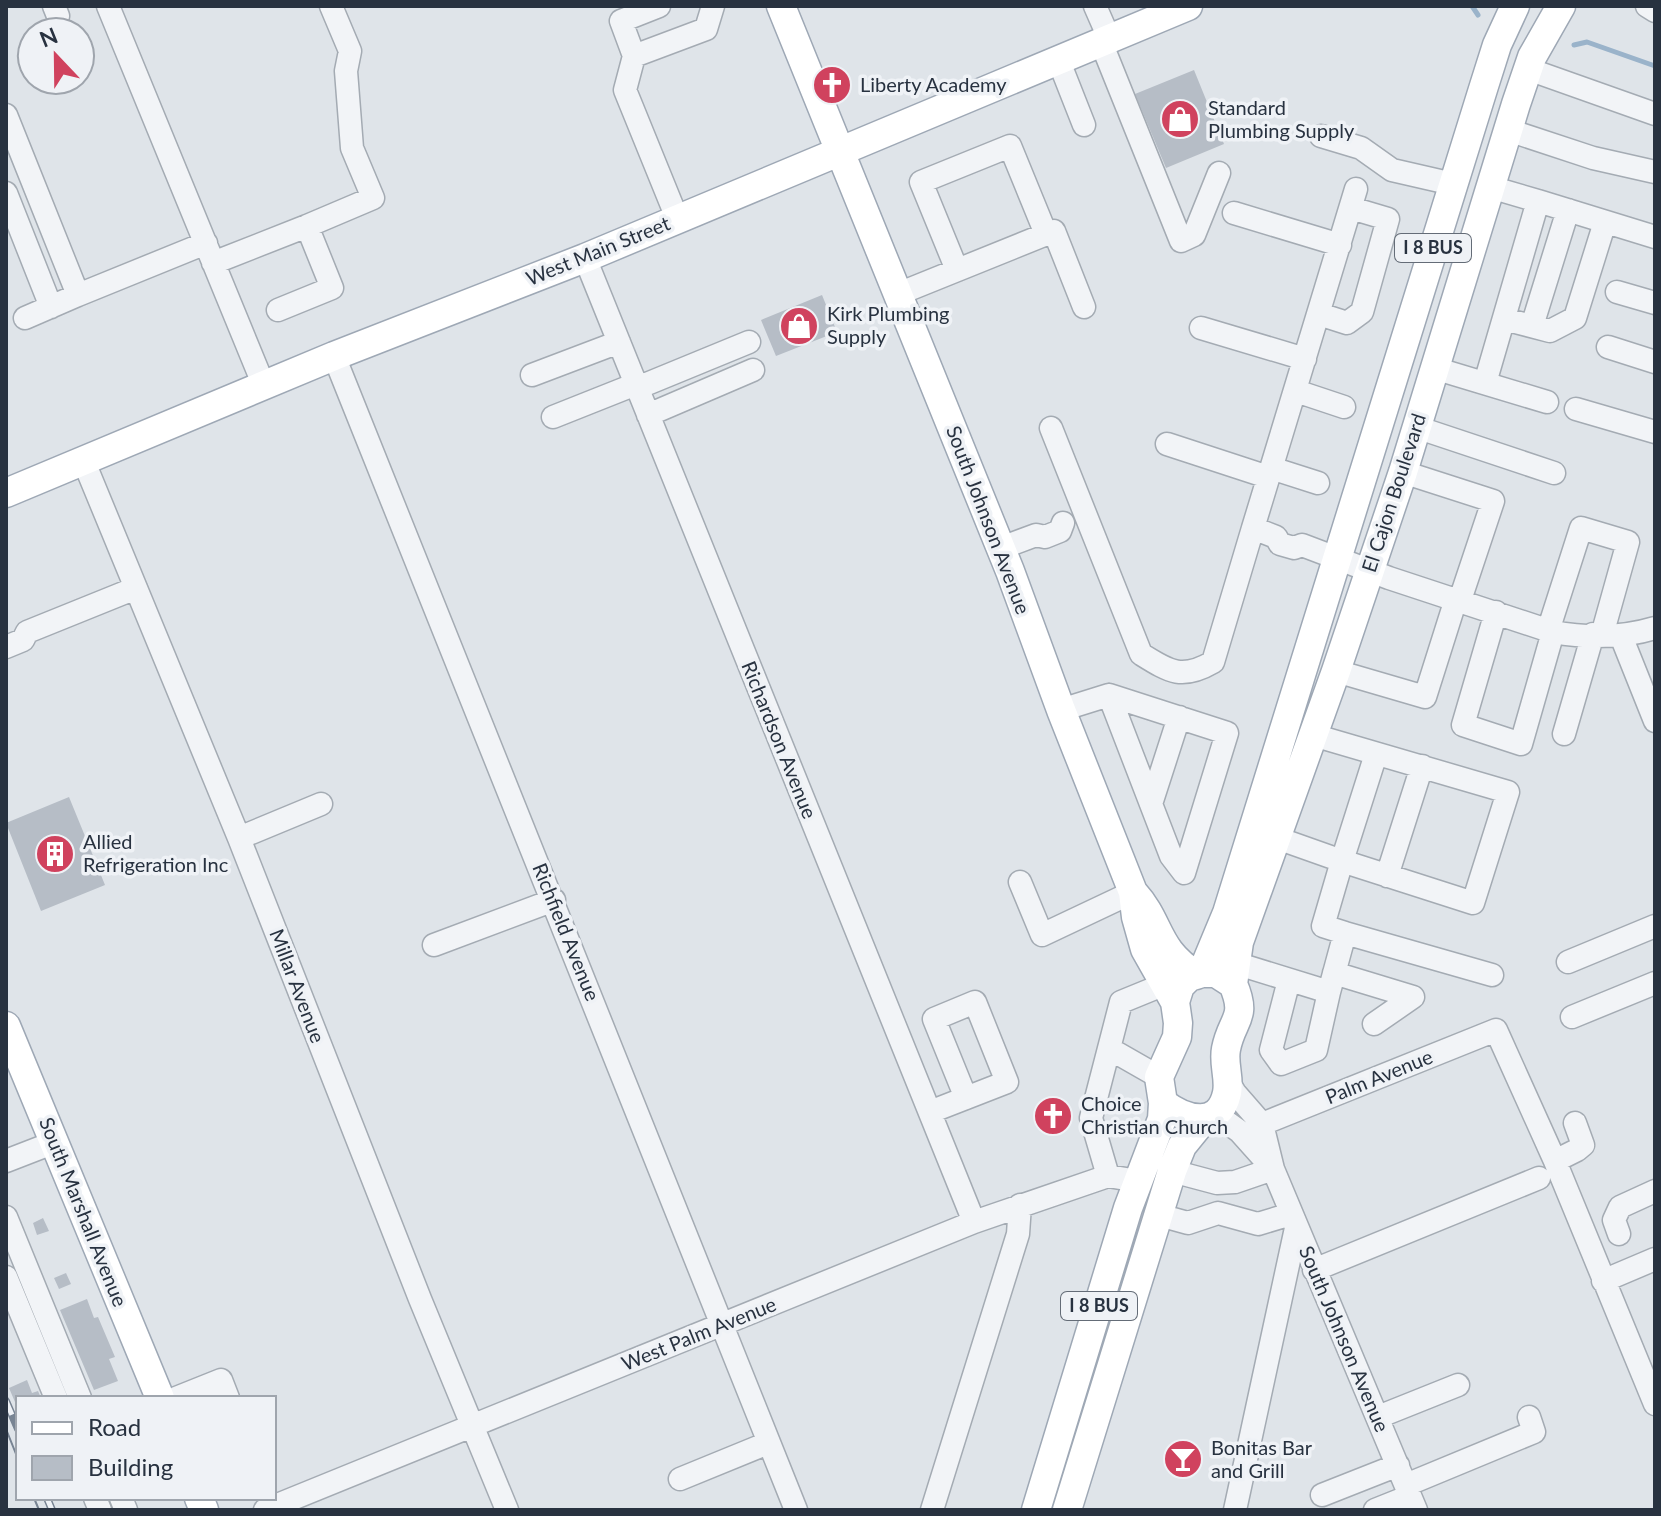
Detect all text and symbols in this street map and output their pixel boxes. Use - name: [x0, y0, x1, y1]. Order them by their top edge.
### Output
- north arrow: [16, 16, 96, 96]
- text: N: [35, 21, 61, 53]
- church icon: Liberty Academy: [811, 64, 853, 106]
- place label: Liberty Academy: [860, 72, 1007, 96]
- place label: Standard Plumbing Supply: [1208, 95, 1355, 142]
- shop icon: Standard Plumbing Supply: [1159, 98, 1201, 140]
- street label: West Main Street: [522, 210, 673, 290]
- road number: I 8 BUS: [1395, 234, 1471, 262]
- place label: Kirk Plumbing Supply: [827, 301, 949, 348]
- shop icon: Kirk Plumbing Supply: [778, 305, 820, 347]
- street label: El Cajon Boulevard: [1356, 410, 1430, 575]
- street label: South Johnson Avenue: [942, 422, 1036, 617]
- street label: Richardson Avenue: [737, 657, 822, 822]
- place label: Allied Refrigeration Inc: [83, 829, 229, 876]
- building icon: Allied Refrigeration Inc: [34, 833, 76, 875]
- street label: Richfield Avenue: [528, 859, 605, 1004]
- street label: Millar Avenue: [265, 925, 331, 1046]
- street label: Palm Avenue: [1322, 1044, 1436, 1108]
- place label: Choice Christian Church: [1081, 1091, 1228, 1138]
- church icon: Choice Christian Church: [1032, 1095, 1074, 1137]
- street label: South Marshall Avenue: [35, 1113, 133, 1310]
- street label: South Johnson Avenue: [1295, 1242, 1395, 1435]
- street label: West Palm Avenue: [618, 1291, 779, 1375]
- road number: I 8 BUS: [1061, 1292, 1137, 1320]
- legend: [16, 1396, 276, 1500]
- text: Road: [88, 1412, 141, 1441]
- place label: Bonitas Bar and Grill: [1211, 1435, 1313, 1482]
- bar icon: Bonitas Bar and Grill: [1162, 1438, 1204, 1480]
- text: Building: [88, 1452, 173, 1481]

